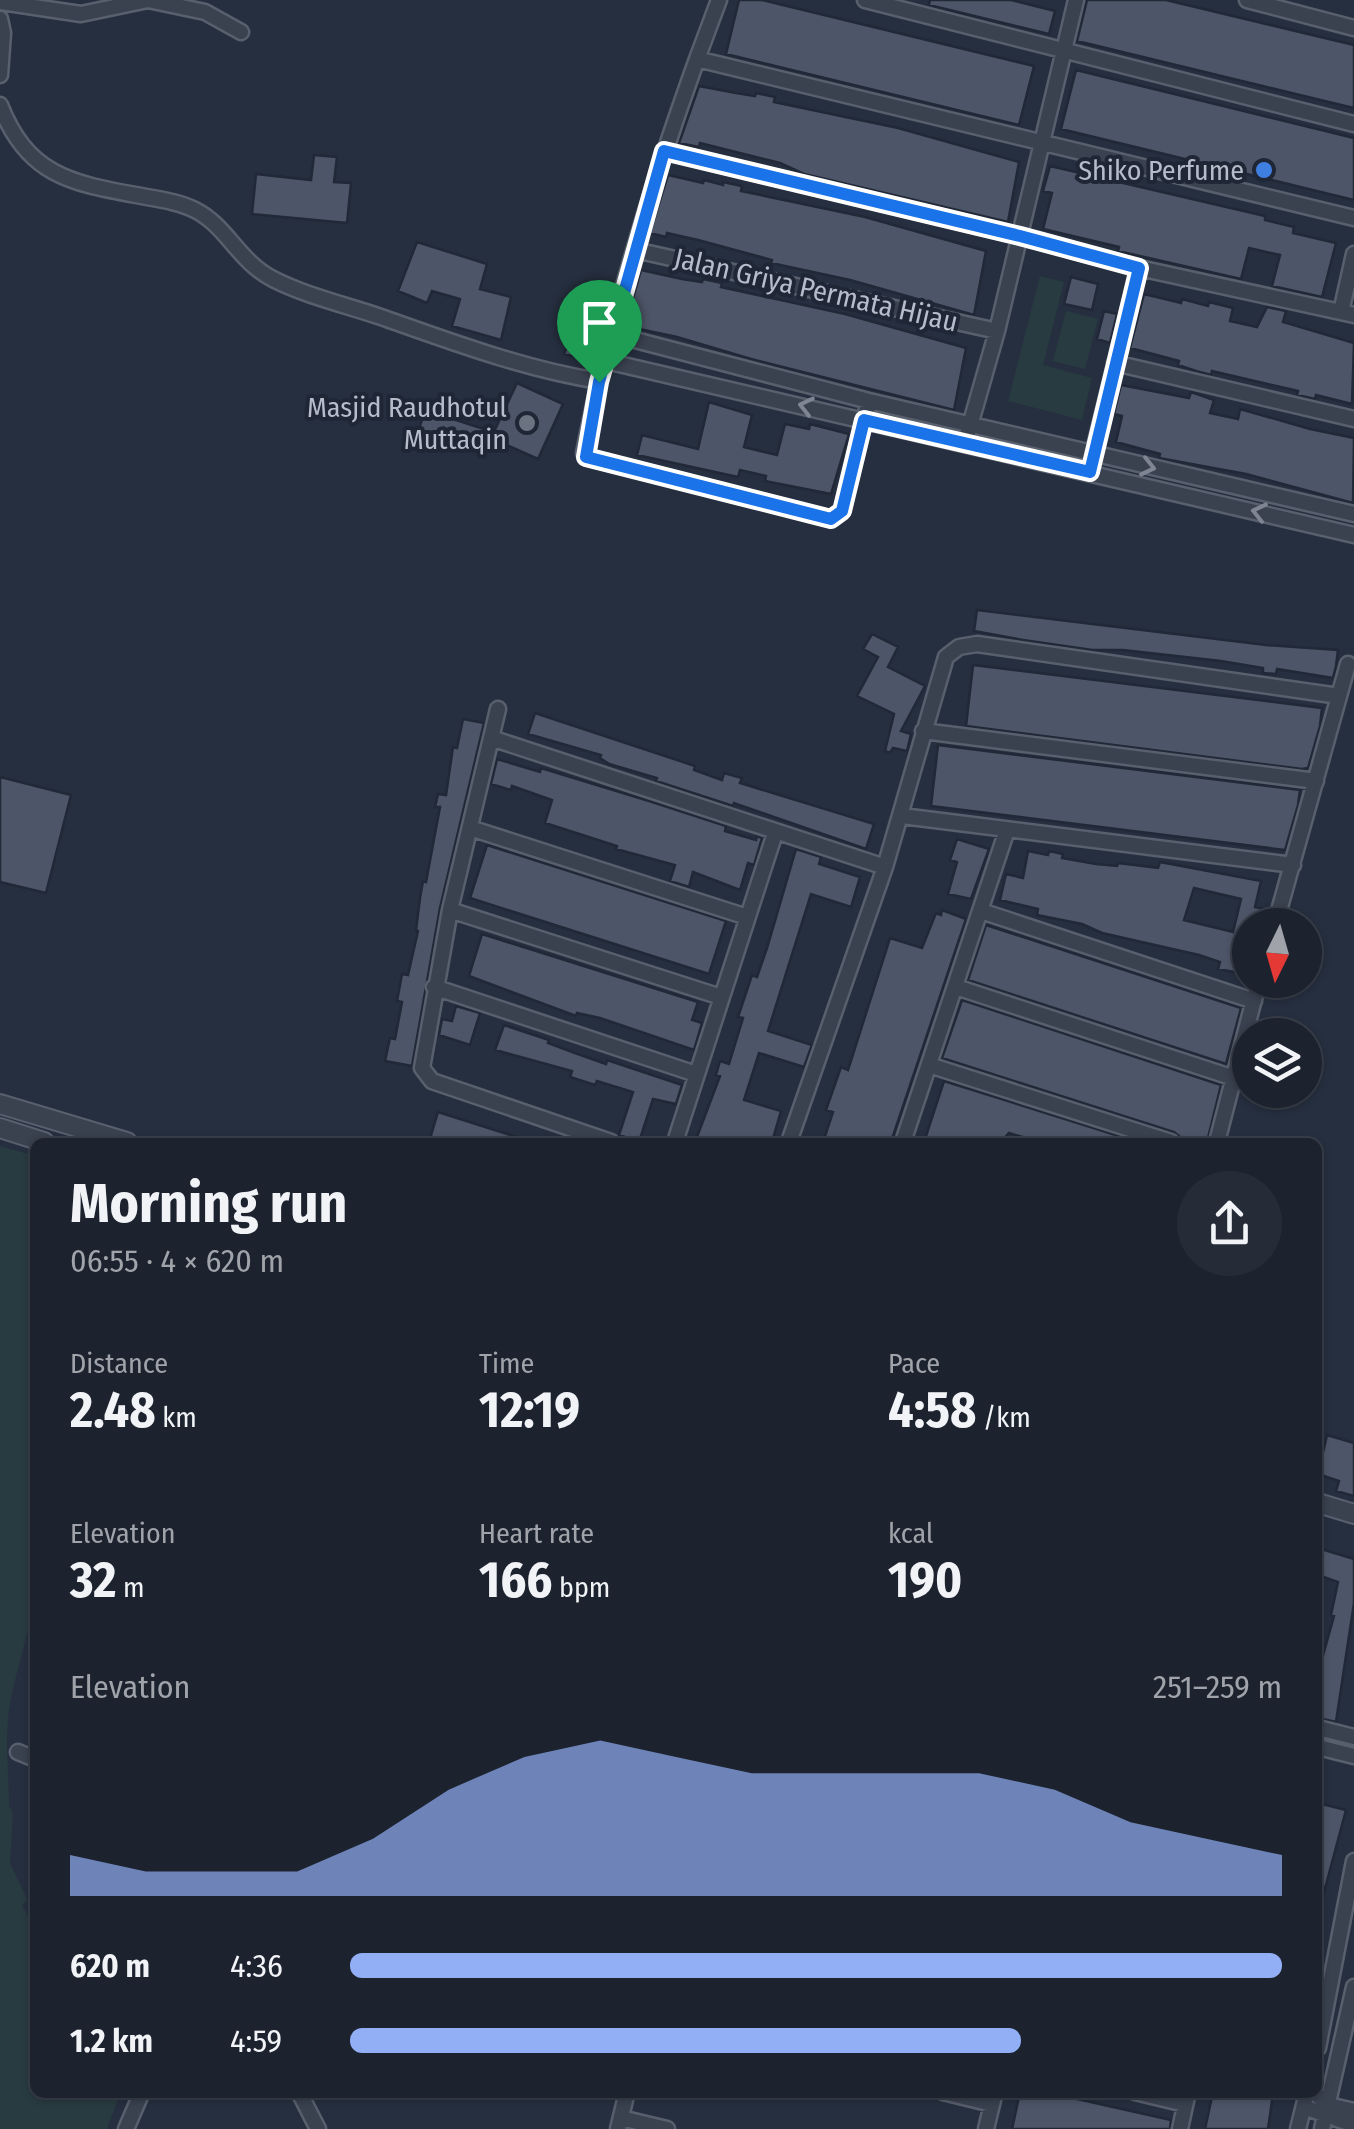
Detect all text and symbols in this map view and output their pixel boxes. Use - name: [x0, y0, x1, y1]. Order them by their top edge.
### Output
- place label: Shiko Perfume: [1078, 154, 1244, 187]
- marker: Shiko Perfume: [1253, 159, 1275, 181]
- street label: Jalan Griya Permata Hijau: [671, 241, 961, 339]
- pin: [557, 280, 642, 383]
- icon: arrive: [572, 295, 627, 350]
- place label: Masjid Raudhotul Muttaqin: [307, 391, 507, 456]
- one-way arrow: [798, 397, 815, 418]
- marker: Masjid Raudhotul Muttaqin: [516, 412, 538, 434]
- one-way arrow: [1139, 456, 1156, 477]
- one-way arrow: [1251, 503, 1268, 524]
- north arrow: [1232, 908, 1322, 998]
- map controls: [1232, 908, 1322, 1108]
- button: layers: [1232, 1018, 1322, 1108]
- text: Morning run: [70, 1171, 347, 1237]
- button: share: [1177, 1171, 1282, 1276]
- text: 06:55 · 4 × 620 m: [70, 1242, 284, 1280]
- text: Distance: [70, 1347, 168, 1380]
- text: Time: [479, 1347, 534, 1380]
- text: Pace: [888, 1347, 940, 1380]
- text: 2.48: [70, 1380, 156, 1440]
- text: 12:19: [479, 1380, 580, 1440]
- text: 4:58: [888, 1380, 977, 1440]
- text: km: [156, 1401, 197, 1434]
- text: /km: [977, 1401, 1031, 1434]
- text: Elevation: [70, 1517, 175, 1550]
- text: Heart rate: [479, 1517, 594, 1550]
- text: kcal: [888, 1517, 933, 1550]
- text: 32: [70, 1550, 116, 1610]
- text: 166: [479, 1550, 552, 1610]
- text: 190: [888, 1550, 962, 1610]
- text: m: [116, 1571, 145, 1604]
- text: bpm: [552, 1571, 610, 1604]
- text: Elevation: [70, 1668, 190, 1706]
- text: 251–259 m: [1153, 1668, 1282, 1706]
- text: 620 m: [70, 1947, 150, 1985]
- text: 4:36: [230, 1947, 283, 1985]
- text: 1.2 km: [70, 2022, 153, 2060]
- text: 4:59: [230, 2022, 282, 2060]

